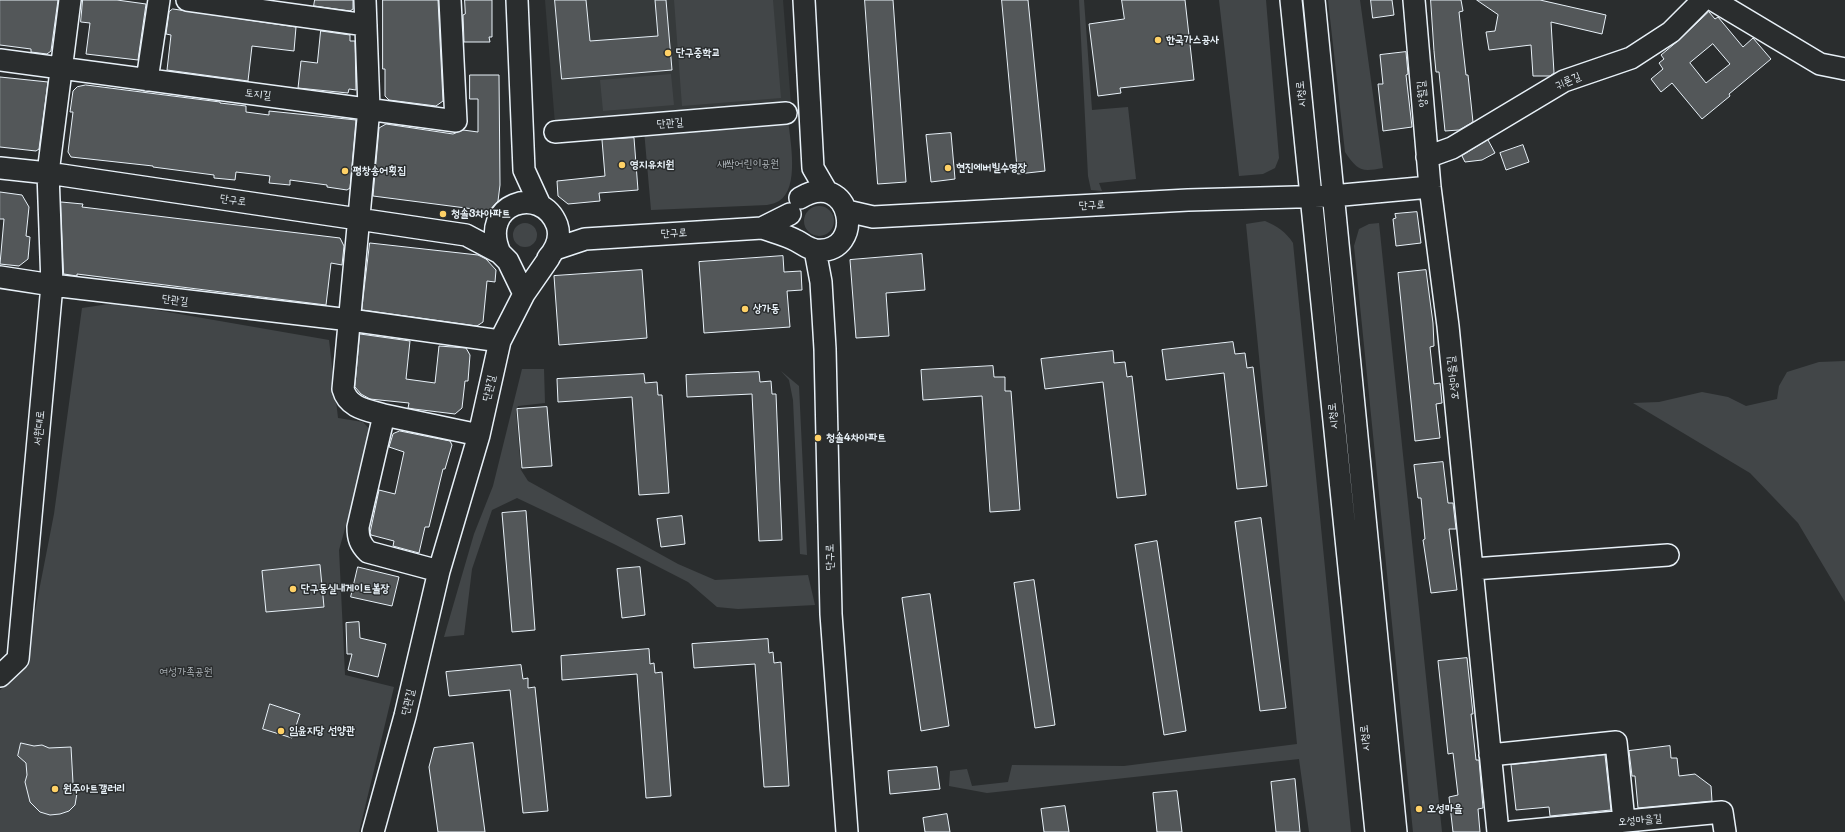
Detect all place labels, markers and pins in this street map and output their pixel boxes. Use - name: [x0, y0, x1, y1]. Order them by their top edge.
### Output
- place label: 한국가스공사: [1166, 33, 1219, 47]
- marker: 한국가스공사: [1153, 35, 1163, 45]
- place label: 단구중학교: [676, 46, 720, 60]
- marker: 단구중학교: [663, 48, 673, 58]
- place label: 영지유치원: [630, 158, 674, 172]
- marker: 영지유치원: [617, 160, 627, 170]
- place label: 현진에버빌수영장: [956, 161, 1027, 175]
- marker: 현진에버빌수영장: [943, 163, 953, 173]
- place label: 평창송어횟집: [353, 164, 406, 178]
- marker: 평창송어횟집: [340, 166, 350, 176]
- place label: 청솔3차아파트: [451, 207, 511, 221]
- marker: 청솔3차아파트: [438, 209, 448, 219]
- place label: 상가동: [753, 302, 780, 316]
- marker: 상가동: [740, 304, 750, 314]
- place label: 청솔4차아파트: [826, 431, 886, 445]
- marker: 청솔4차아파트: [813, 433, 823, 443]
- place label: 단구동실내게이트볼장: [301, 582, 390, 596]
- marker: 단구동실내게이트볼장: [288, 584, 298, 594]
- place label: 임윤지당 선양관: [289, 724, 355, 738]
- marker: 임윤지당 선양관: [276, 726, 286, 736]
- place label: 원주아트갤러리: [63, 782, 125, 796]
- marker: 원주아트갤러리: [50, 784, 60, 794]
- place label: 오성마을: [1427, 802, 1462, 816]
- marker: 오성마을: [1414, 804, 1424, 814]

